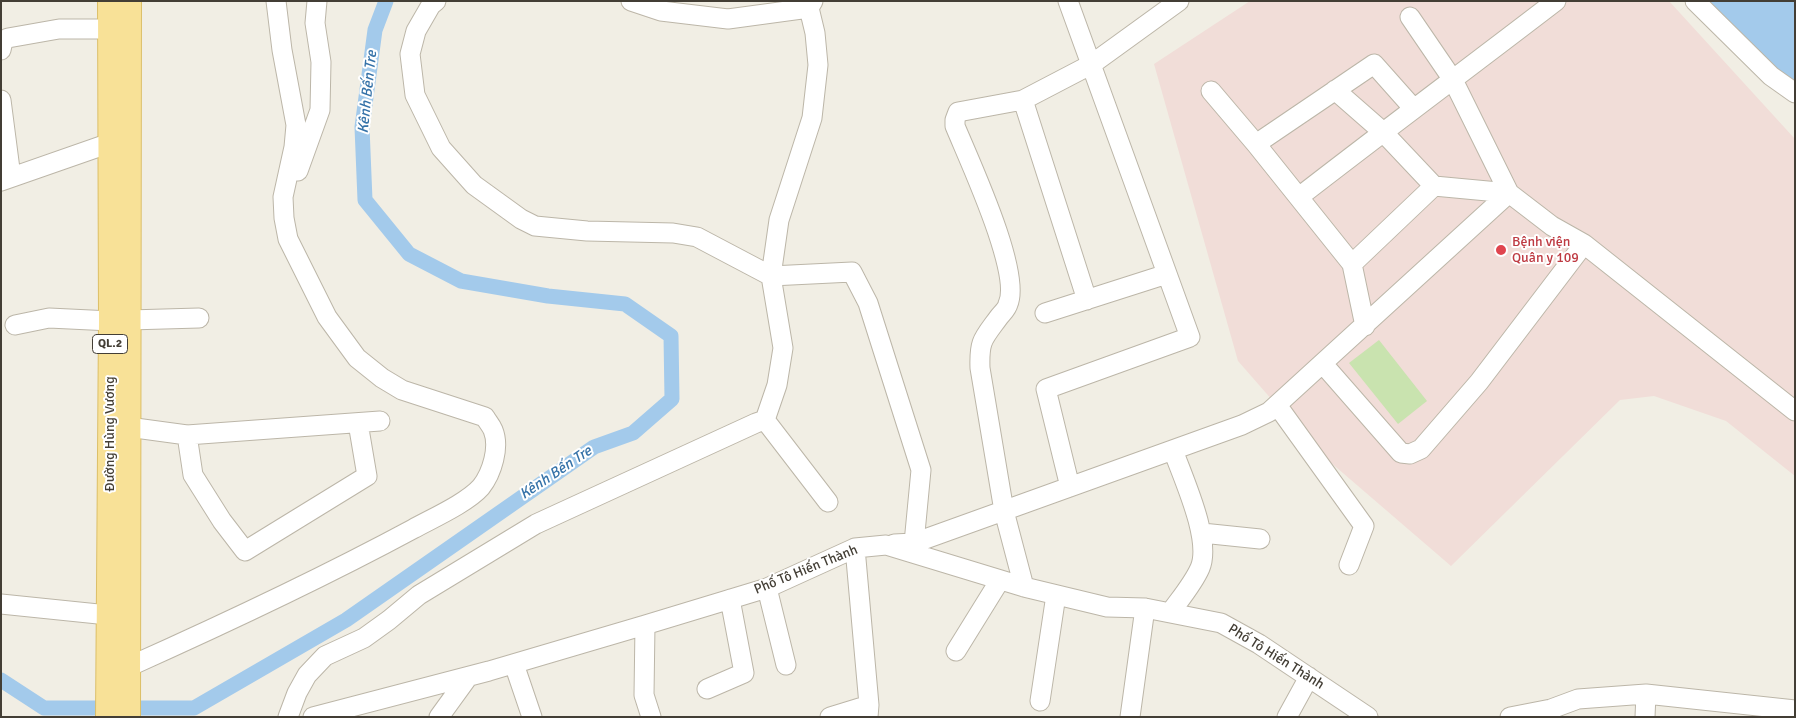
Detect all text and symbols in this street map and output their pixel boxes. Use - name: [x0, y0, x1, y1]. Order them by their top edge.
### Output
- water label: Kênh Bến Tre: [355, 50, 381, 134]
- place label: Bệnh viện Quân y 109: [1512, 234, 1579, 266]
- marker: Bệnh viện Quân y 109: [1494, 243, 1508, 257]
- road number: QL.2: [92, 334, 128, 354]
- street label: Đường Hùng Vương: [102, 376, 118, 492]
- water label: Kênh Bến Tre: [516, 442, 596, 504]
- street label: Phố Tô Hiến Thành: [752, 542, 860, 598]
- street label: Phố Tô Hiến Thành: [1225, 621, 1327, 693]

